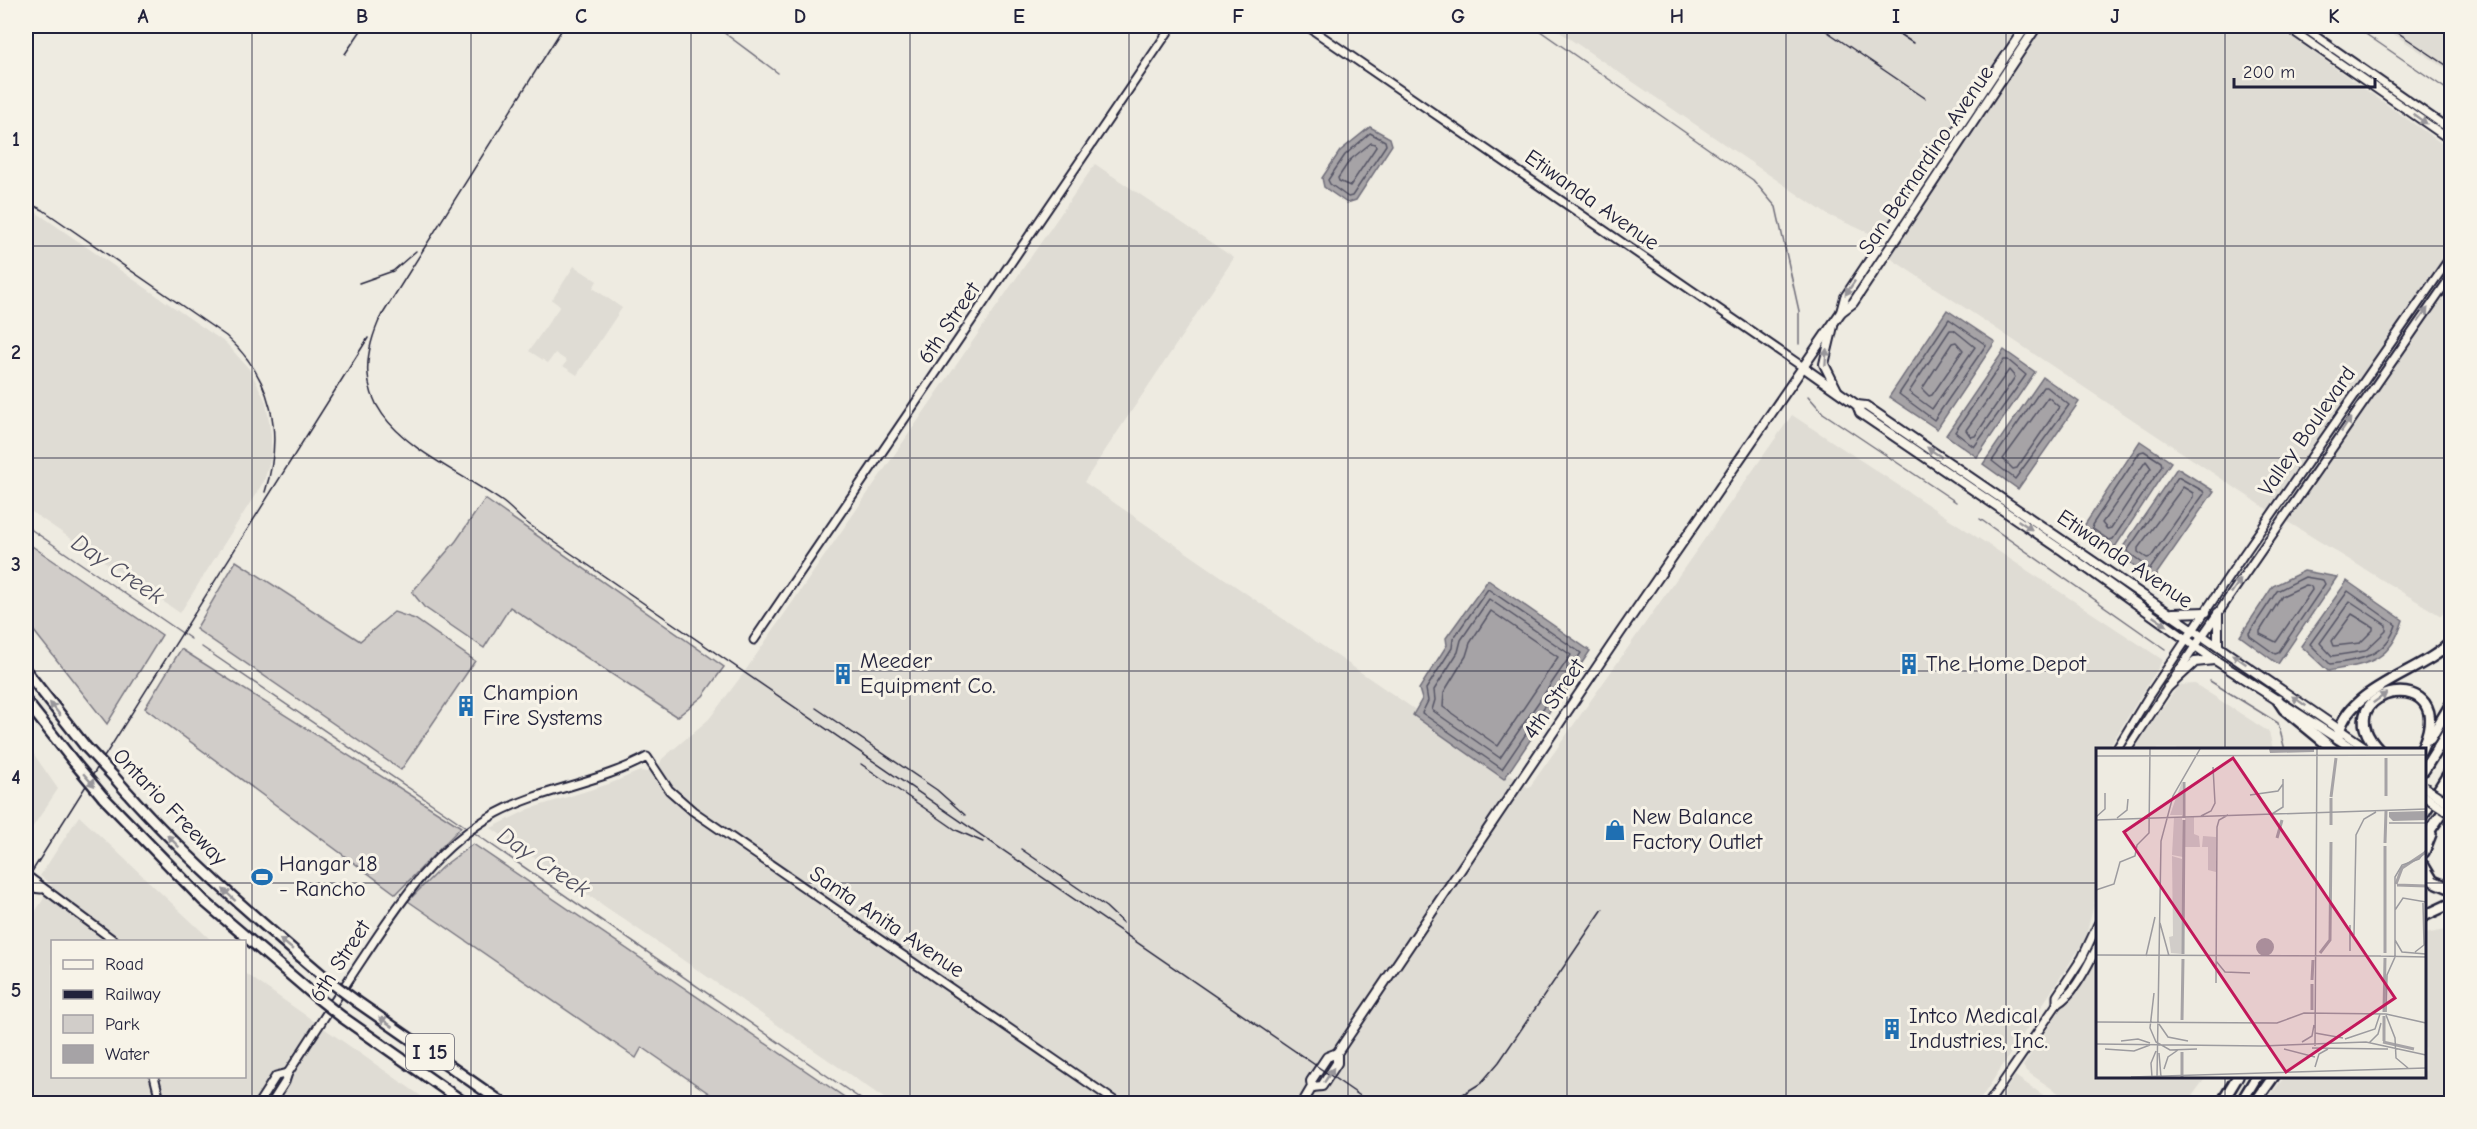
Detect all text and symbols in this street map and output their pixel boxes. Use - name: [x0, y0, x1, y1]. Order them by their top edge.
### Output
- text: A: [137, 5, 149, 28]
- text: B: [356, 5, 368, 28]
- text: C: [575, 5, 587, 28]
- text: D: [794, 5, 806, 28]
- text: E: [1013, 5, 1025, 28]
- text: F: [1232, 5, 1244, 28]
- text: G: [1451, 5, 1465, 28]
- text: H: [1670, 5, 1684, 28]
- text: I: [1892, 5, 1900, 28]
- text: J: [2110, 5, 2120, 28]
- text: K: [2328, 5, 2340, 28]
- scale bar: [2234, 51, 2375, 89]
- street label: San Bernardino Avenue: [1853, 60, 1999, 260]
- text: 200 m: [2243, 62, 2295, 83]
- one-way arrow: [2412, 113, 2428, 125]
- text: 1: [12, 128, 20, 151]
- street label: Etiwanda Avenue: [1520, 144, 1664, 256]
- street label: 6th Street: [912, 277, 986, 369]
- one-way arrow: [1845, 280, 1856, 296]
- one-way arrow: [2417, 308, 2429, 324]
- text: 2: [11, 341, 21, 364]
- one-way arrow: [1822, 348, 1831, 367]
- street label: Valley Boulevard: [2253, 361, 2361, 501]
- one-way arrow: [2340, 417, 2351, 433]
- one-way arrow: [1926, 447, 1942, 458]
- street label: Etiwanda Avenue: [2052, 504, 2198, 614]
- one-way arrow: [2017, 519, 2033, 530]
- water label: Day Creek: [66, 528, 170, 610]
- text: 3: [11, 553, 21, 576]
- one-way arrow: [2231, 578, 2242, 594]
- one-way arrow: [2152, 615, 2168, 627]
- place label: Meeder Equipment Co.: [860, 648, 996, 699]
- place label: The Home Depot: [1926, 651, 2087, 677]
- building icon: The Home Depot: [1897, 652, 1921, 676]
- street label: 4th Street: [1518, 653, 1591, 744]
- one-way arrow: [2231, 654, 2247, 665]
- building icon: Meeder Equipment Co.: [831, 662, 855, 686]
- place label: Champion Fire Systems: [483, 680, 603, 731]
- one-way arrow: [2372, 692, 2388, 704]
- building icon: Champion Fire Systems: [454, 694, 478, 718]
- one-way arrow: [2292, 695, 2308, 707]
- one-way arrow: [49, 701, 62, 717]
- street label: Ontario Freeway: [107, 743, 233, 871]
- inset map: [2096, 748, 2426, 1078]
- text: 4: [11, 766, 21, 789]
- one-way arrow: [82, 772, 95, 788]
- place label: New Balance Factory Outlet: [1632, 804, 1763, 855]
- shop icon: New Balance Factory Outlet: [1603, 818, 1627, 842]
- water label: Day Creek: [492, 821, 596, 903]
- one-way arrow: [167, 834, 181, 848]
- place label: Hangar 18 - Rancho: [279, 851, 378, 902]
- street label: Santa Anita Avenue: [805, 861, 969, 983]
- sports icon: Hangar 18 - Rancho: [250, 865, 274, 889]
- one-way arrow: [222, 888, 237, 902]
- street label: 6th Street: [304, 915, 376, 1007]
- one-way arrow: [279, 938, 294, 951]
- legend: [51, 940, 246, 1078]
- text: Road: [105, 954, 144, 975]
- text: 5: [11, 979, 21, 1002]
- text: Railway: [105, 984, 162, 1005]
- place label: Intco Medical Industries, Inc.: [1909, 1003, 2048, 1054]
- text: Park: [105, 1014, 140, 1035]
- one-way arrow: [379, 1016, 395, 1028]
- building icon: Intco Medical Industries, Inc.: [1880, 1017, 1904, 1041]
- road number: I 15: [406, 1034, 454, 1070]
- text: Water: [105, 1044, 150, 1065]
- one-way arrow: [1324, 1066, 1335, 1083]

